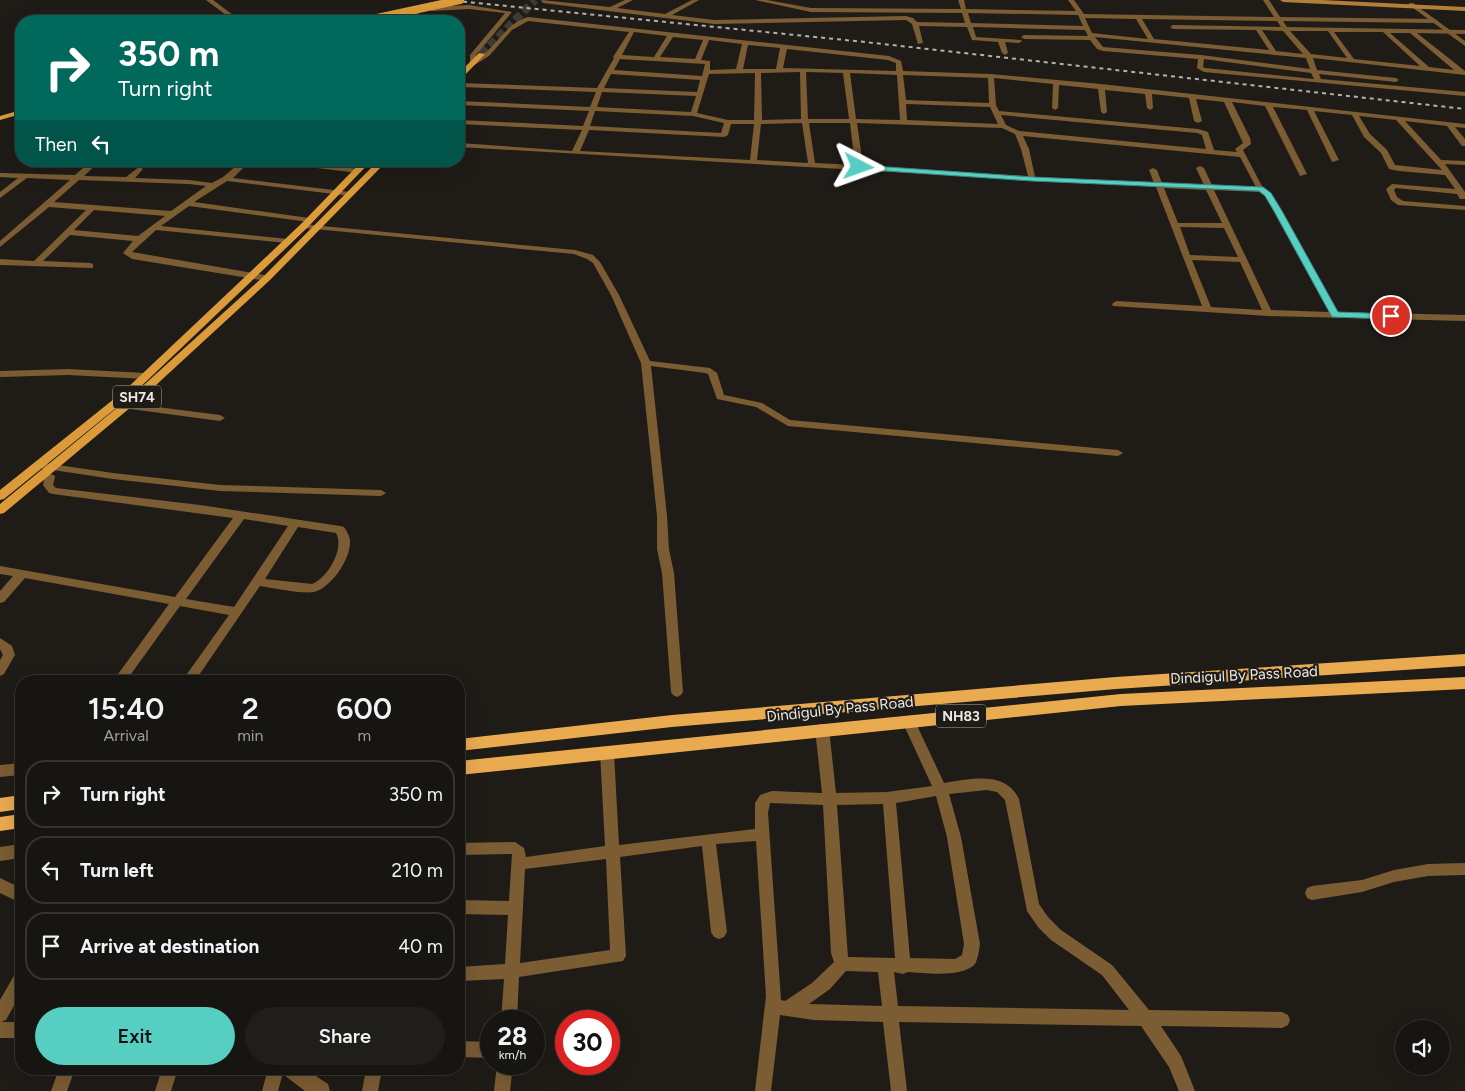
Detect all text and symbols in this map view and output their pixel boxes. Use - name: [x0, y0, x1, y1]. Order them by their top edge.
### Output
- text: 350 m: [118, 33, 219, 75]
- icon: right: [35, 35, 100, 100]
- text: Turn right: [118, 75, 213, 102]
- icon: left: [87, 130, 115, 158]
- text: Then: [35, 133, 77, 156]
- position arrow: [832, 140, 884, 192]
- pin: [1370, 295, 1412, 337]
- icon: arrive: [1377, 302, 1405, 330]
- road number: SH74: [113, 386, 161, 408]
- street label: Dindigul By Pass Road: [1170, 662, 1318, 688]
- text: 15:40: [88, 690, 164, 727]
- text: 2: [242, 690, 259, 727]
- text: 600: [336, 690, 392, 727]
- street label: Dindigul By Pass Road: [766, 692, 914, 726]
- road number: NH83: [936, 704, 986, 728]
- text: Arrival: [104, 726, 149, 745]
- text: min: [237, 726, 263, 745]
- text: m: [357, 726, 371, 745]
- icon: right: [37, 780, 65, 808]
- text: Turn right: [80, 783, 166, 806]
- text: 350 m: [389, 783, 443, 806]
- icon: left: [37, 856, 65, 884]
- text: Turn left: [80, 859, 154, 882]
- text: 210 m: [391, 859, 443, 882]
- icon: arrive: [37, 932, 65, 960]
- text: Arrive at destination: [80, 935, 259, 958]
- text: 40 m: [398, 935, 443, 958]
- button: Exit: [35, 1007, 235, 1065]
- button: Share: [245, 1007, 445, 1065]
- speed limit sign: 30: [555, 1010, 620, 1075]
- map controls: [1395, 1020, 1450, 1075]
- button: sound: [1395, 1020, 1450, 1075]
- text: 28: [498, 1021, 527, 1051]
- text: km/h: [499, 1048, 526, 1062]

